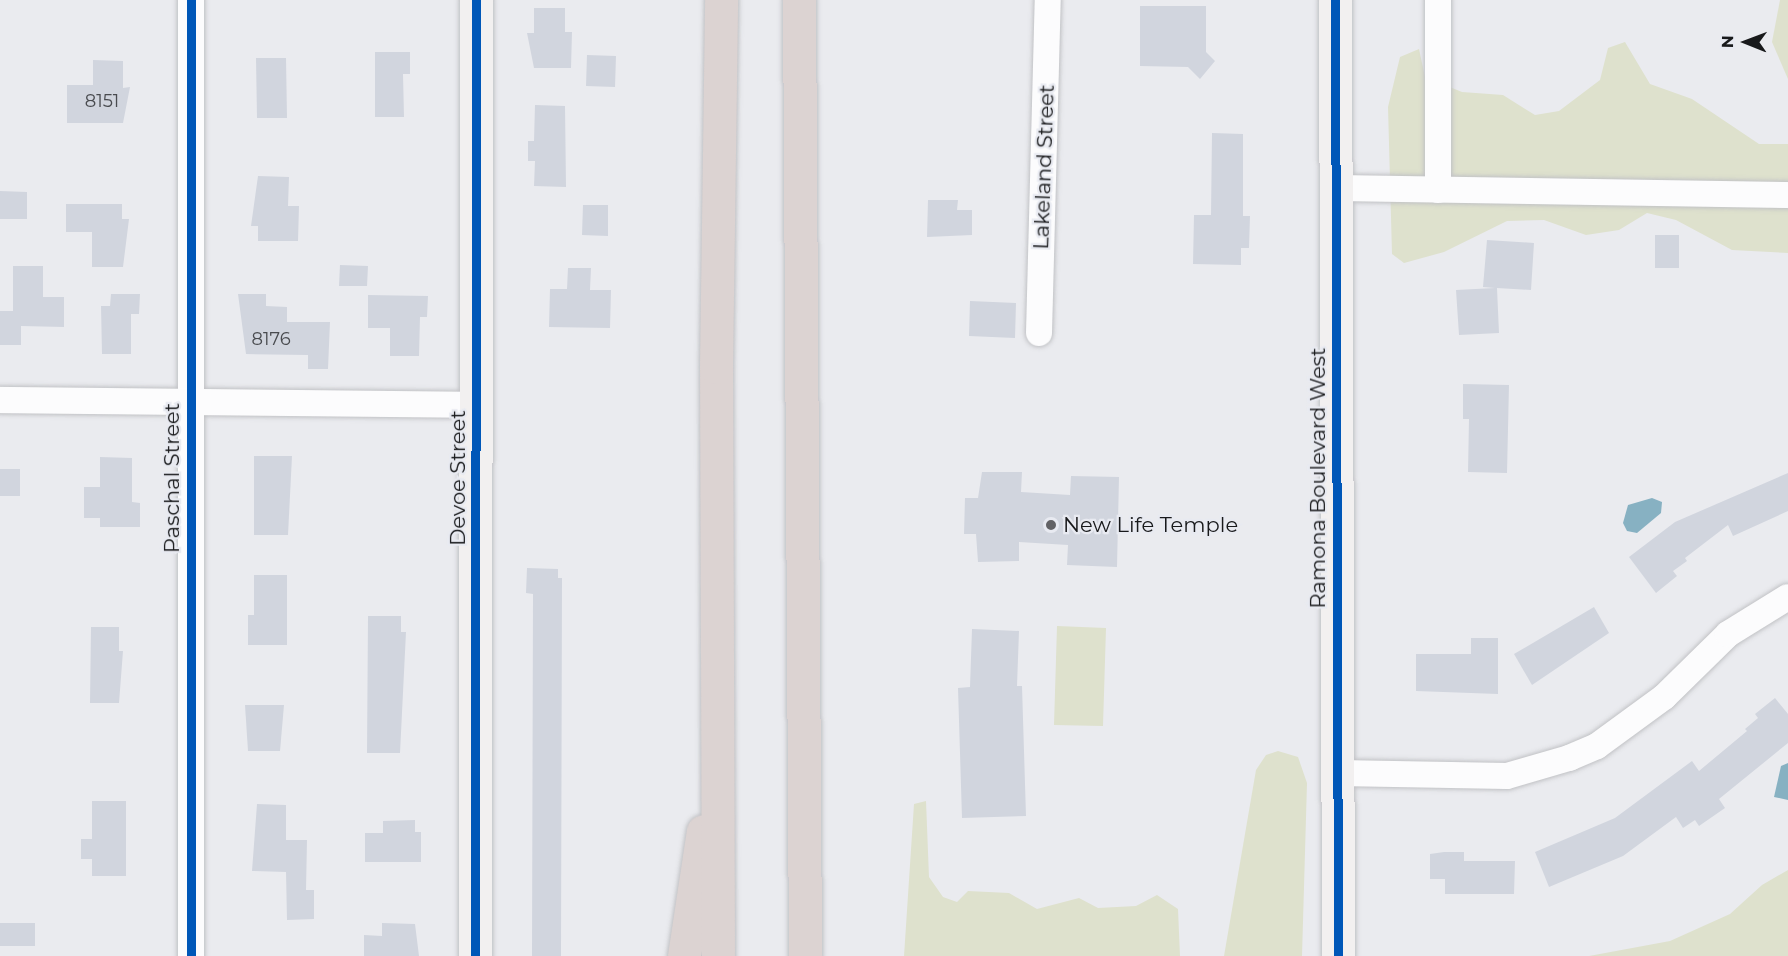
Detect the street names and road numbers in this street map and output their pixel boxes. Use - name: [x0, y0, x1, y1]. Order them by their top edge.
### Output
- street label: Lakeland Street: [1029, 84, 1059, 250]
- street label: Ramona Boulevard West: [1305, 347, 1331, 609]
- street label: Paschal Street: [159, 403, 185, 553]
- street label: Devoe Street: [445, 410, 471, 546]

